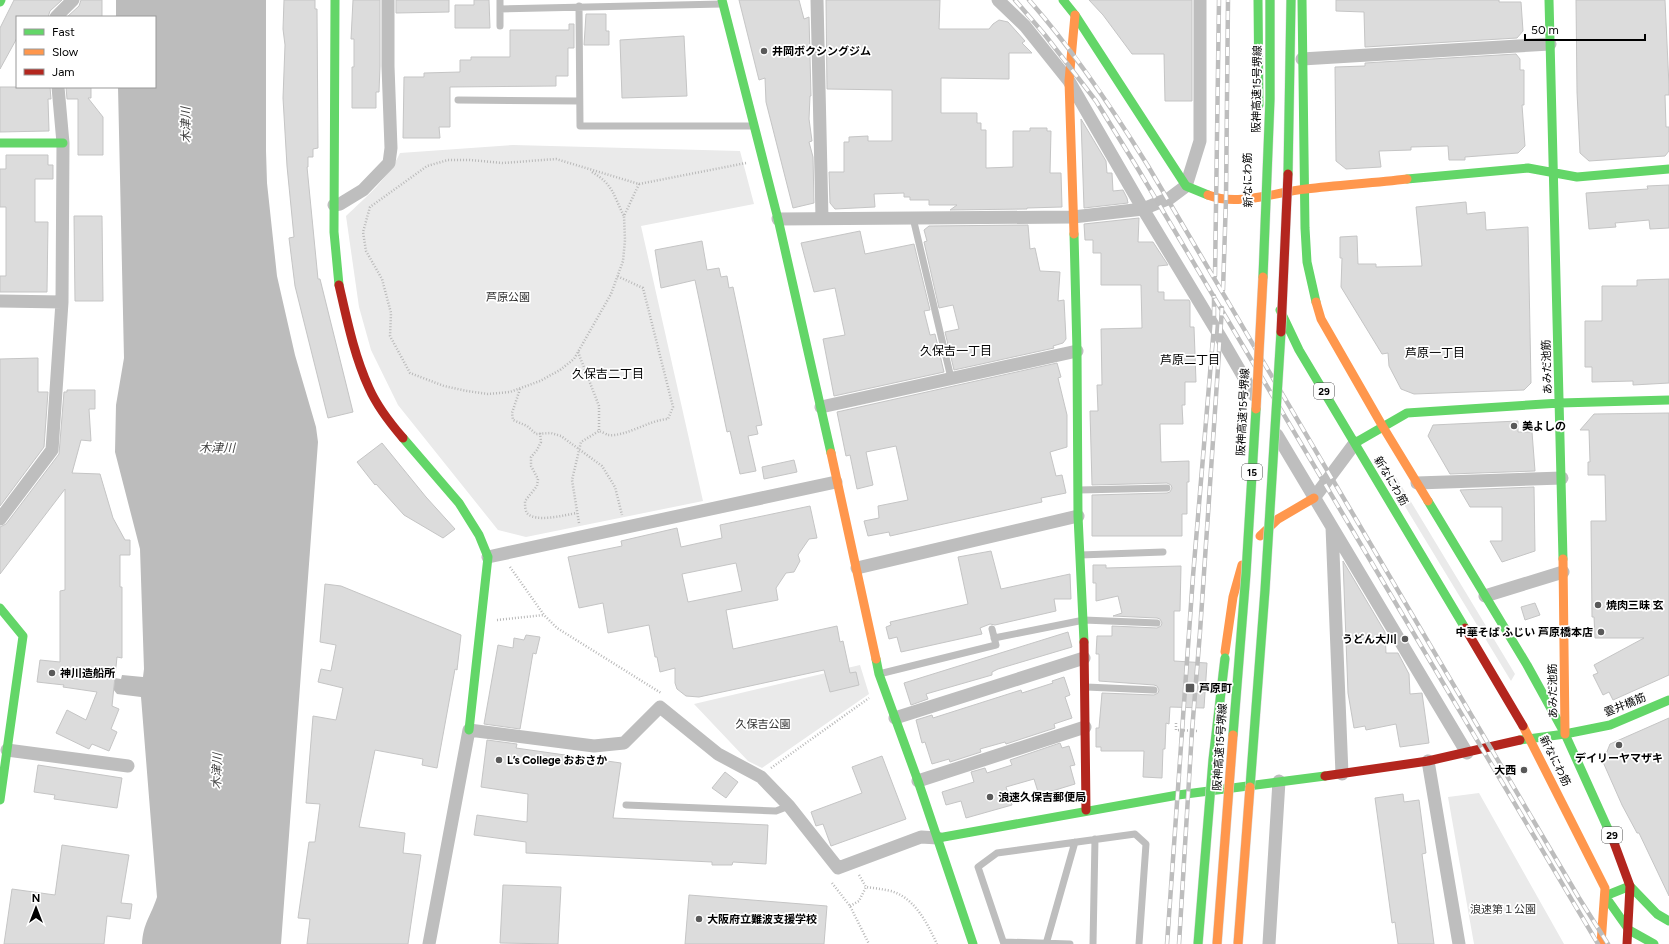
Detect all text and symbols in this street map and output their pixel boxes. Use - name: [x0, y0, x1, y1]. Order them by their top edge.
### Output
- legend: [16, 16, 156, 88]
- scale bar: [1525, 16, 1645, 42]
- text: 50 m: [1531, 23, 1559, 37]
- text: Fast: [52, 25, 75, 39]
- text: Slow: [52, 45, 79, 59]
- place label: 井岡ボクシングジム: [772, 45, 871, 58]
- street label: 阪神高速15号堺線: [1250, 45, 1264, 133]
- marker: 井岡ボクシングジム: [759, 46, 769, 56]
- text: Jam: [52, 65, 75, 79]
- water label: 木津川: [179, 105, 193, 143]
- street label: 新なにわ筋: [1241, 152, 1255, 208]
- park label: 芦原公園: [486, 291, 530, 304]
- street label: あみだ池筋: [1540, 339, 1554, 395]
- district label: 久保吉一丁目: [920, 344, 992, 358]
- district label: 芦原一丁目: [1405, 346, 1465, 360]
- district label: 芦原二丁目: [1160, 353, 1220, 367]
- district label: 久保吉二丁目: [572, 367, 644, 381]
- street label: 阪神高速15号堺線: [1234, 368, 1252, 456]
- road number: 29: [1314, 383, 1334, 399]
- place label: 美よしの: [1522, 420, 1566, 433]
- marker: 美よしの: [1509, 421, 1519, 431]
- water label: 木津川: [199, 441, 237, 455]
- street label: 新なにわ筋: [1371, 454, 1411, 508]
- road number: 15: [1242, 464, 1262, 480]
- place label: 焼肉三昧 玄: [1606, 599, 1664, 612]
- marker: 焼肉三昧 玄: [1593, 600, 1603, 610]
- place label: 中華そば ふじい 芦原橋本店: [1456, 626, 1593, 639]
- marker: 中華そば ふじい 芦原橋本店: [1596, 627, 1606, 637]
- place label: うどん大川: [1342, 633, 1397, 646]
- marker: うどん大川: [1400, 634, 1410, 644]
- street label: あみだ池筋: [1546, 663, 1560, 719]
- place label: 神川造船所: [60, 667, 115, 680]
- marker: 神川造船所: [47, 668, 57, 678]
- marker: 芦原町: [1184, 682, 1196, 694]
- place label: 芦原町: [1199, 682, 1232, 695]
- street label: 雲井橋筋: [1602, 691, 1648, 719]
- street label: 阪神高速15号堺線: [1210, 703, 1230, 791]
- park label: 久保吉公園: [736, 718, 791, 731]
- street label: 新なにわ筋: [1537, 734, 1573, 788]
- marker: デイリーヤマザキ: [1614, 740, 1624, 750]
- water label: 木津川: [209, 751, 225, 789]
- place label: デイリーヤマザキ: [1575, 752, 1663, 765]
- place label: L’s College おおさか: [507, 754, 607, 767]
- marker: L’s College おおさか: [494, 755, 504, 765]
- place label: 大西: [1494, 764, 1516, 777]
- marker: 大西: [1519, 765, 1529, 775]
- place label: 浪速久保吉郵便局: [998, 791, 1086, 804]
- marker: 浪速久保吉郵便局: [985, 792, 995, 802]
- road number: 29: [1602, 827, 1622, 843]
- north arrow: [16, 888, 56, 928]
- text: N: [32, 892, 40, 905]
- park label: 浪速第１公園: [1470, 903, 1536, 916]
- place label: 大阪府立難波支援学校: [707, 913, 817, 926]
- marker: 大阪府立難波支援学校: [694, 914, 704, 924]

